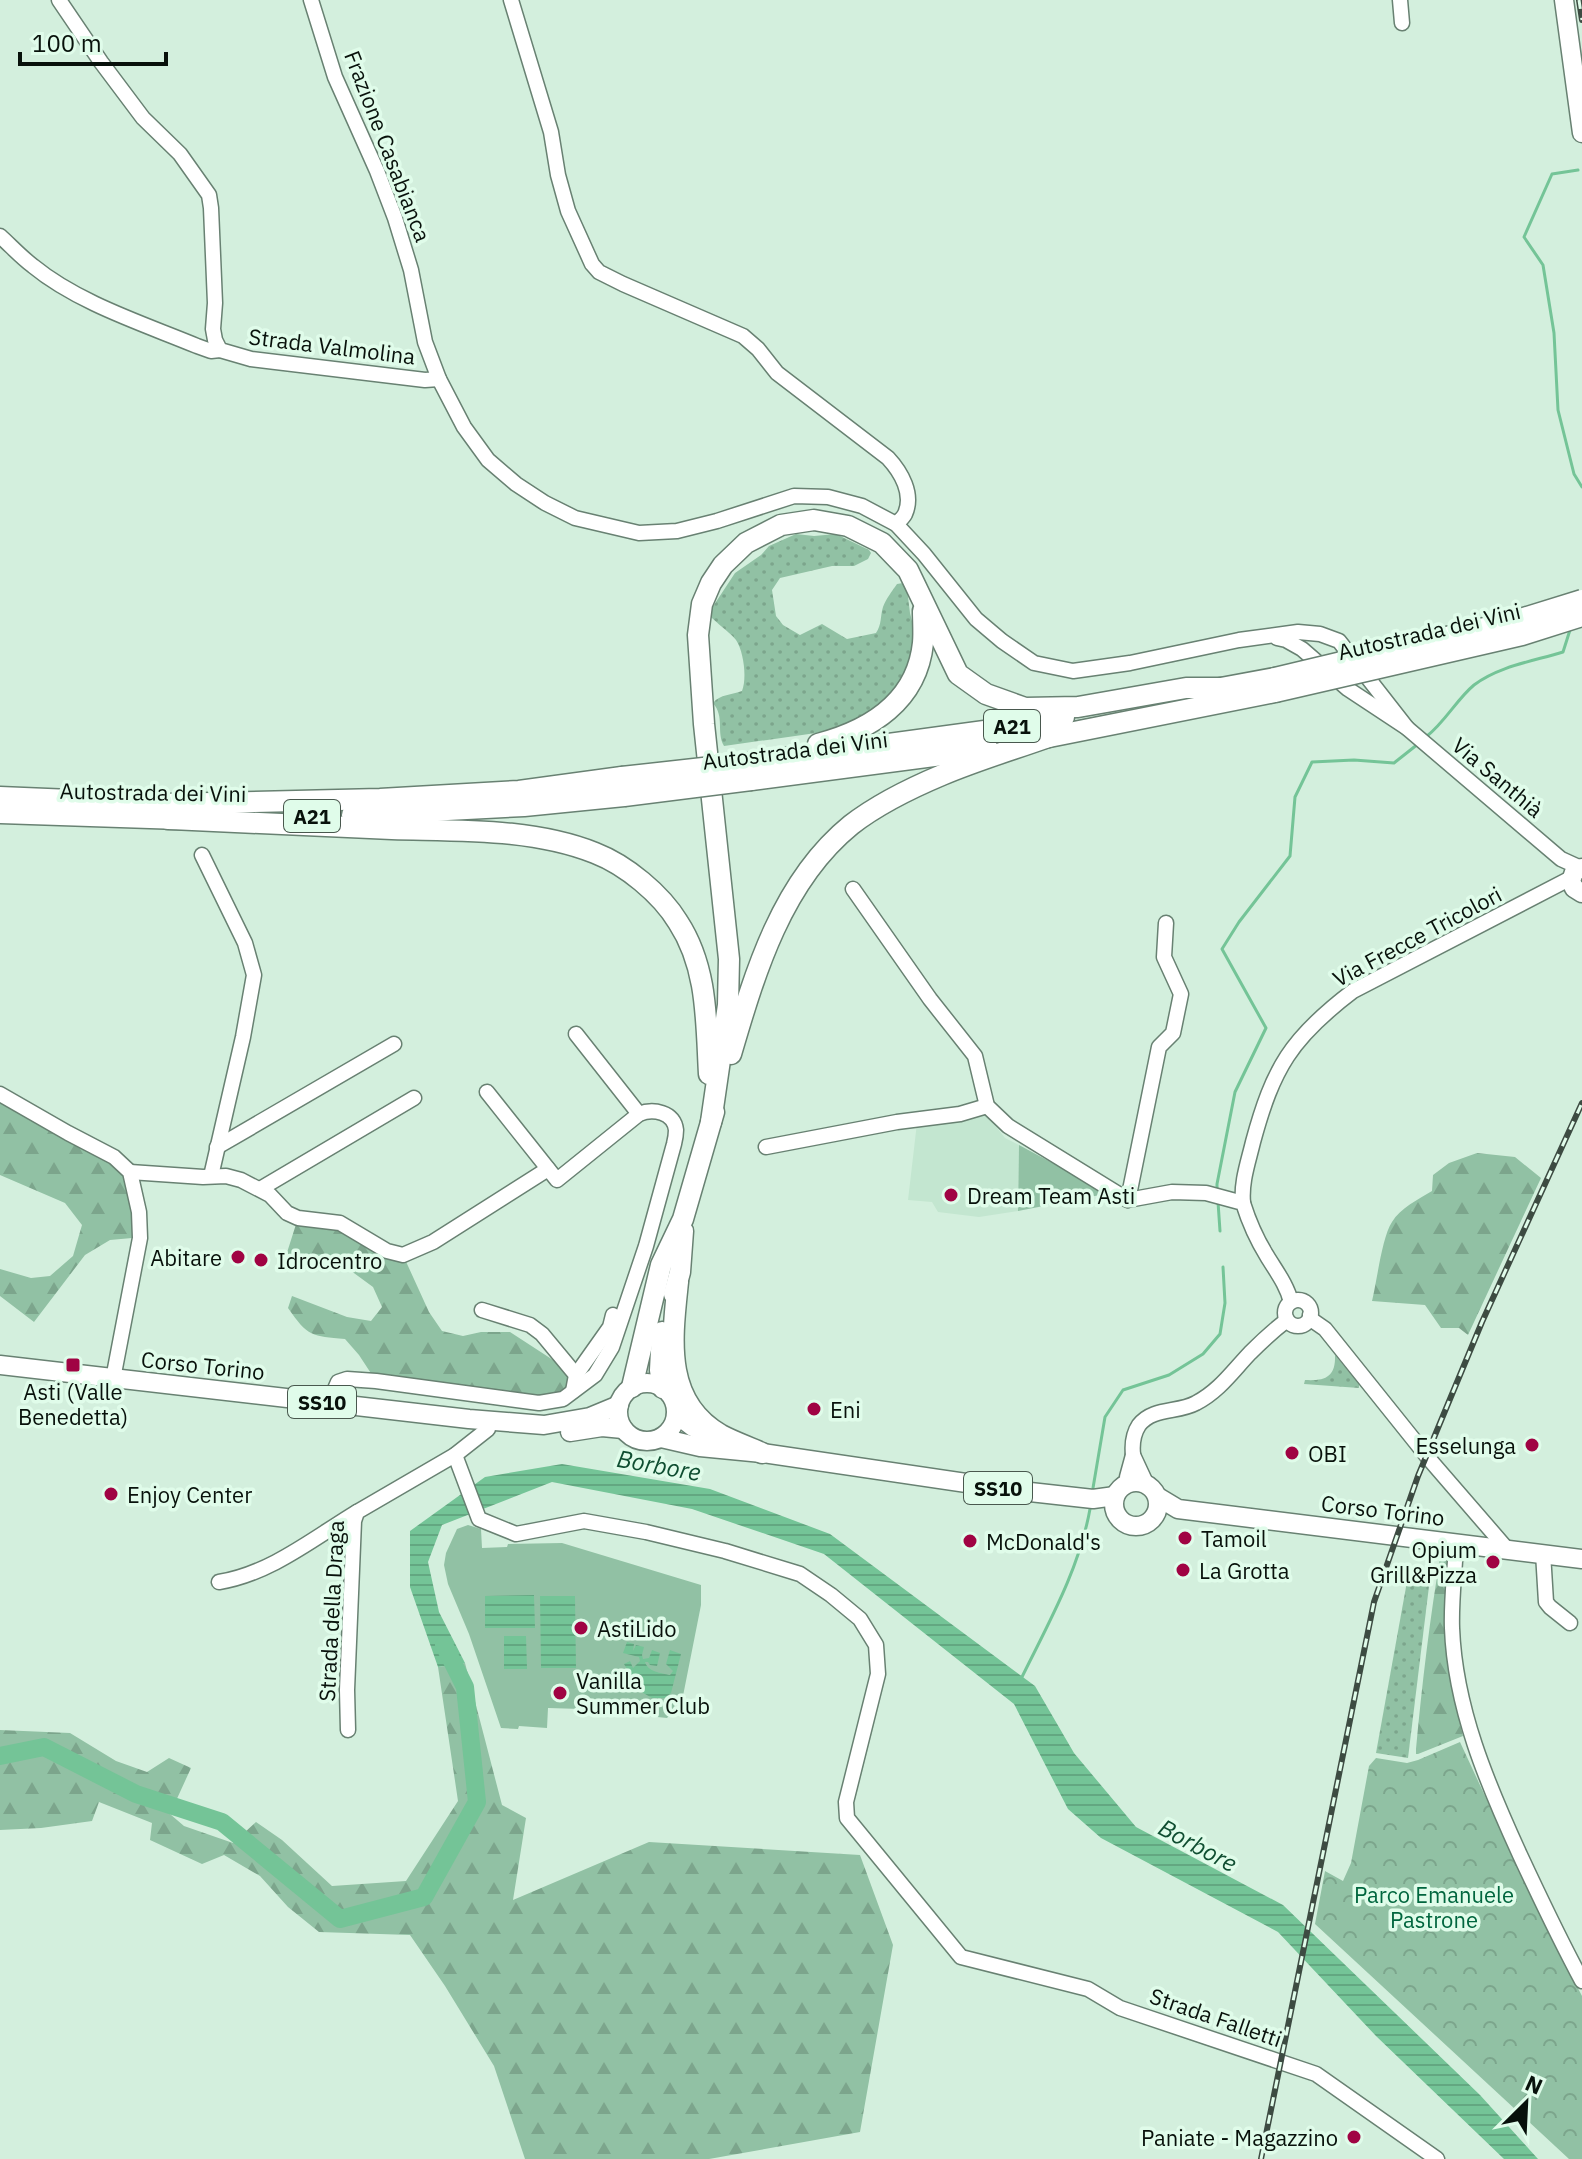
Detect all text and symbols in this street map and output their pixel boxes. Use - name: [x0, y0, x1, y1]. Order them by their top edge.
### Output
- scale bar: [20, 16, 166, 66]
- text: 100 m: [32, 27, 102, 59]
- street label: Frazione Casabianca: [338, 46, 438, 246]
- street label: Strada Valmolina: [247, 321, 417, 371]
- street label: Autostrada dei Vini: [1335, 596, 1523, 666]
- road number: A21: [984, 710, 1040, 742]
- street label: Autostrada dei Vini: [701, 724, 889, 776]
- street label: Via Santhià: [1446, 730, 1550, 824]
- street label: Autostrada dei Vini: [59, 776, 247, 808]
- road number: A21: [284, 800, 340, 832]
- street label: Via Frecce Tricolori: [1328, 879, 1506, 993]
- place label: Dream Team Asti: [967, 1181, 1135, 1210]
- marker: Dream Team Asti: [942, 1186, 960, 1204]
- place label: Abitare: [150, 1243, 222, 1272]
- place label: Idrocentro: [277, 1246, 382, 1275]
- marker: Abitare: [229, 1248, 247, 1266]
- marker: Idrocentro: [252, 1251, 270, 1269]
- street label: Corso Torino: [140, 1344, 266, 1386]
- marker: Asti (Valle Benedetta): [64, 1356, 82, 1374]
- place label: Asti (Valle Benedetta): [18, 1377, 128, 1431]
- road number: SS10: [288, 1386, 356, 1418]
- place label: Eni: [830, 1395, 861, 1424]
- marker: Eni: [805, 1400, 823, 1418]
- place label: Esselunga: [1416, 1431, 1516, 1460]
- marker: Esselunga: [1523, 1436, 1541, 1454]
- place label: OBI: [1308, 1439, 1347, 1468]
- water label: Borbore: [615, 1442, 703, 1488]
- marker: OBI: [1283, 1444, 1301, 1462]
- road number: SS10: [964, 1472, 1032, 1504]
- place label: Enjoy Center: [127, 1480, 252, 1509]
- marker: Enjoy Center: [102, 1485, 120, 1503]
- street label: Corso Torino: [1320, 1488, 1446, 1532]
- street label: Strada della Draga: [312, 1519, 350, 1702]
- place label: Tamoil: [1201, 1524, 1267, 1553]
- place label: McDonald's: [986, 1527, 1101, 1556]
- marker: Tamoil: [1176, 1529, 1194, 1547]
- marker: McDonald's: [961, 1532, 979, 1550]
- place label: Opium Grill&Pizza: [1370, 1535, 1477, 1589]
- marker: Opium Grill&Pizza: [1484, 1553, 1502, 1571]
- place label: La Grotta: [1199, 1556, 1290, 1585]
- marker: La Grotta: [1174, 1561, 1192, 1579]
- place label: AstiLido: [597, 1614, 677, 1643]
- marker: AstiLido: [572, 1619, 590, 1637]
- place label: Vanilla Summer Club: [576, 1666, 710, 1720]
- marker: Vanilla Summer Club: [551, 1684, 569, 1702]
- water label: Borbore: [1153, 1811, 1243, 1879]
- park label: Parco Emanuele Pastrone: [1354, 1880, 1514, 1934]
- street label: Strada Falletti: [1146, 1981, 1286, 2053]
- north arrow: [1486, 2063, 1566, 2143]
- text: N: [1521, 2068, 1548, 2101]
- place label: Paniate - Magazzino: [1141, 2123, 1338, 2152]
- marker: Paniate - Magazzino: [1345, 2128, 1363, 2146]

